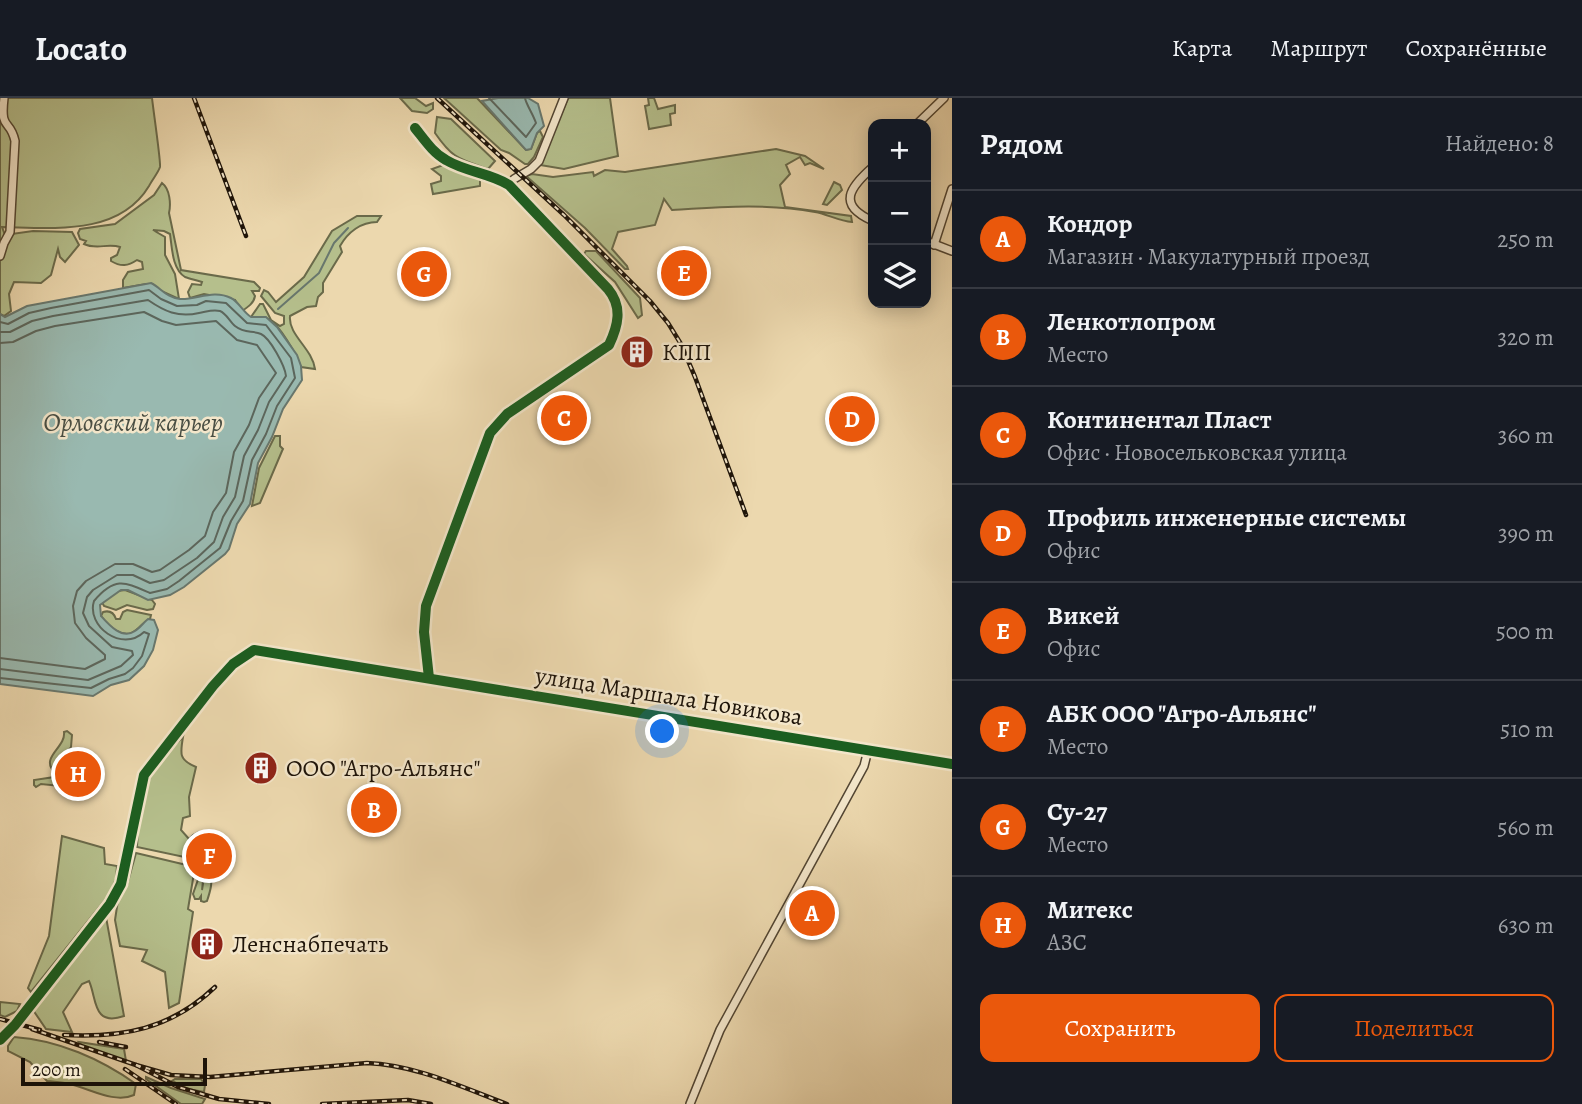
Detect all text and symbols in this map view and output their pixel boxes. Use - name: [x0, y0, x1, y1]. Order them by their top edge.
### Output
- text: Locato: [35, 26, 127, 71]
- text: Карта: [1172, 32, 1232, 64]
- text: Маршрут: [1270, 32, 1368, 64]
- text: Сохранённые: [1406, 32, 1547, 64]
- map controls: [868, 119, 931, 308]
- button: +: [868, 119, 931, 182]
- text: Рядом: [980, 124, 1063, 164]
- text: Найдено: 8: [1445, 128, 1554, 159]
- button: −: [868, 182, 931, 245]
- text: Кондор: [1047, 206, 1132, 241]
- text: A: [996, 224, 1010, 255]
- text: 250 m: [1497, 224, 1554, 255]
- text: Магазин · Макулатурный проезд: [1047, 241, 1370, 272]
- button: layers: [868, 245, 931, 308]
- pin: E: [661, 247, 707, 299]
- pin: G: [401, 248, 447, 300]
- text: Ленкотлопром: [1047, 304, 1216, 339]
- text: B: [996, 322, 1010, 353]
- text: 320 m: [1498, 322, 1554, 353]
- building icon: КПП: [618, 333, 656, 371]
- place label: КПП: [662, 336, 711, 368]
- text: Место: [1047, 339, 1108, 370]
- pin: C: [541, 392, 587, 444]
- pin: D: [829, 393, 875, 445]
- text: Континентал Пласт: [1047, 402, 1272, 437]
- water label: Орловский карьер: [43, 405, 223, 440]
- text: C: [996, 420, 1010, 451]
- text: 360 m: [1498, 420, 1554, 451]
- text: Офис · Новосельковская улица: [1047, 437, 1347, 468]
- text: Профиль инженерные системы: [1047, 500, 1406, 535]
- text: D: [995, 518, 1011, 549]
- text: 390 m: [1498, 518, 1554, 549]
- text: Офис: [1047, 535, 1100, 566]
- text: Викей: [1047, 598, 1120, 633]
- text: E: [996, 616, 1010, 647]
- text: 500 m: [1496, 616, 1554, 647]
- text: Офис: [1047, 633, 1100, 664]
- street label: улица Маршала Новикова: [532, 659, 805, 733]
- text: АБК ООО "Агро-Альянс": [1047, 696, 1316, 731]
- your location: [645, 714, 679, 748]
- text: F: [997, 714, 1009, 745]
- text: 510 m: [1500, 714, 1554, 745]
- text: Место: [1047, 731, 1108, 762]
- pin: H: [55, 748, 101, 800]
- building icon: ООО "Агро-Альянс": [242, 749, 280, 787]
- place label: ООО "Агро-Альянс": [286, 752, 481, 784]
- pin: B: [351, 784, 397, 836]
- text: Су-27: [1047, 794, 1107, 829]
- text: G: [995, 812, 1011, 843]
- text: 560 m: [1498, 812, 1554, 843]
- text: Место: [1047, 829, 1108, 860]
- pin: F: [186, 830, 232, 882]
- pin: A: [789, 887, 835, 939]
- text: Митекс: [1047, 892, 1133, 927]
- text: H: [994, 910, 1012, 941]
- text: 630 m: [1498, 910, 1554, 941]
- building icon: Ленснабпечать: [188, 925, 226, 963]
- text: АЗС: [1047, 927, 1087, 958]
- place label: Ленснабпечать: [232, 928, 389, 960]
- button: Сохранить: [980, 994, 1260, 1062]
- button: Поделиться: [1274, 994, 1554, 1062]
- scale bar: [21, 1055, 206, 1087]
- text: 200 m: [32, 1057, 81, 1083]

